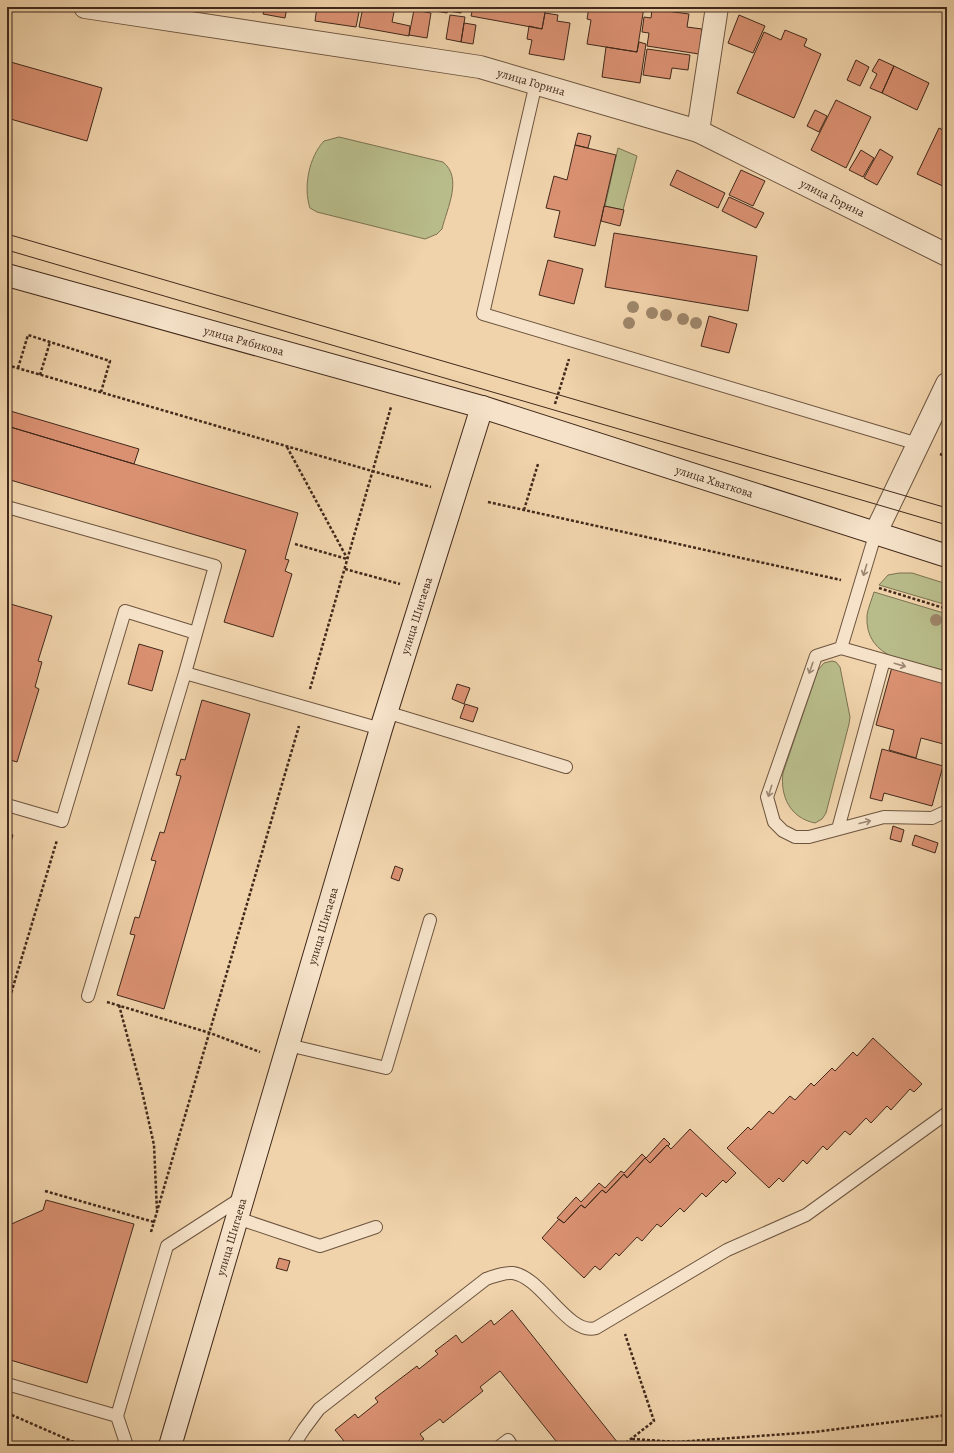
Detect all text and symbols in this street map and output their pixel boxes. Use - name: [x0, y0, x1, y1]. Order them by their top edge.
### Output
- street label: улица Горина: [494, 64, 568, 100]
- street label: улица Горина: [797, 175, 868, 221]
- street label: улица Рябикова: [201, 322, 286, 360]
- street label: улица Хваткова: [672, 461, 756, 502]
- one-way arrow: [861, 563, 868, 576]
- street label: улица Шигаева: [397, 575, 436, 657]
- one-way arrow: [807, 662, 815, 674]
- one-way arrow: [893, 662, 906, 669]
- one-way arrow: [766, 784, 773, 797]
- one-way arrow: [858, 818, 871, 825]
- street label: улица Шигаева: [304, 885, 342, 968]
- street label: улица Шигаева: [212, 1196, 251, 1279]

